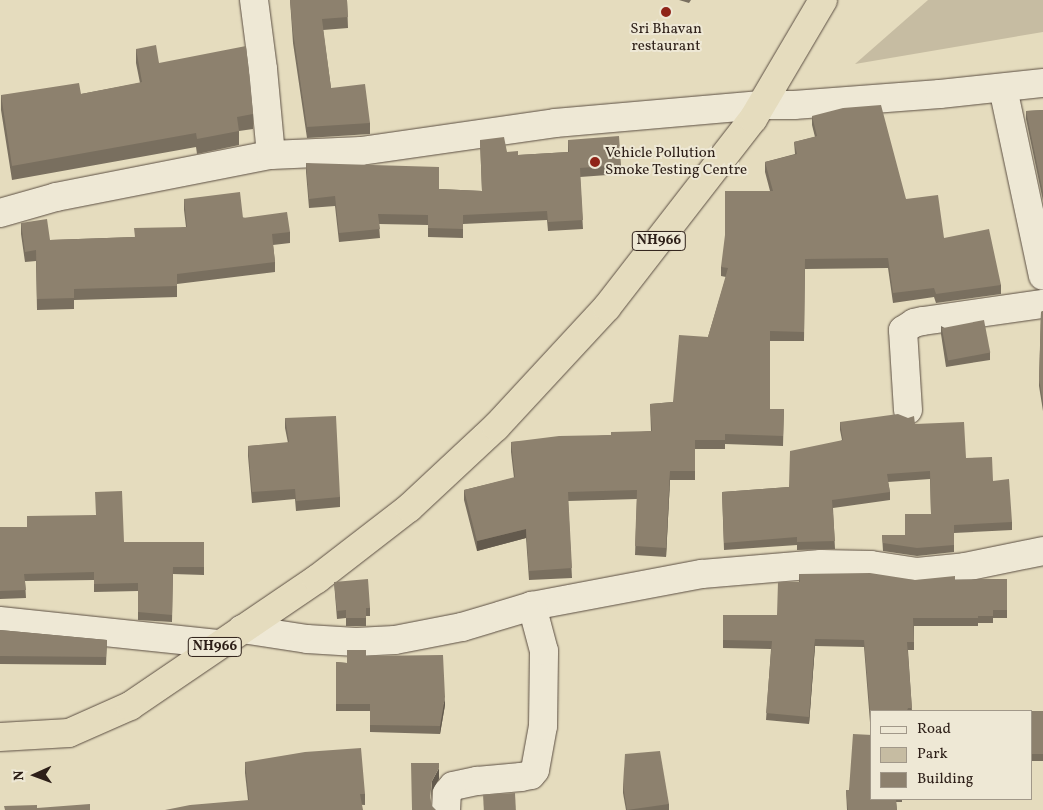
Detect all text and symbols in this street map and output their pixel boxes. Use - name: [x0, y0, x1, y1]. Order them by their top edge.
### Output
- marker: Sri Bhavan restaurant: [660, 6, 672, 18]
- place label: Sri Bhavan restaurant: [630, 20, 702, 55]
- place label: Vehicle Pollution Smoke Testing Centre: [605, 144, 748, 179]
- marker: Vehicle Pollution Smoke Testing Centre: [589, 156, 601, 168]
- road number: NH966: [632, 230, 686, 252]
- road number: NH966: [188, 636, 242, 659]
- legend: [870, 710, 1033, 800]
- text: Road: [917, 719, 951, 740]
- text: Park: [917, 744, 948, 765]
- north arrow: [10, 750, 60, 800]
- text: Building: [917, 769, 973, 790]
- text: N: [10, 770, 29, 781]

